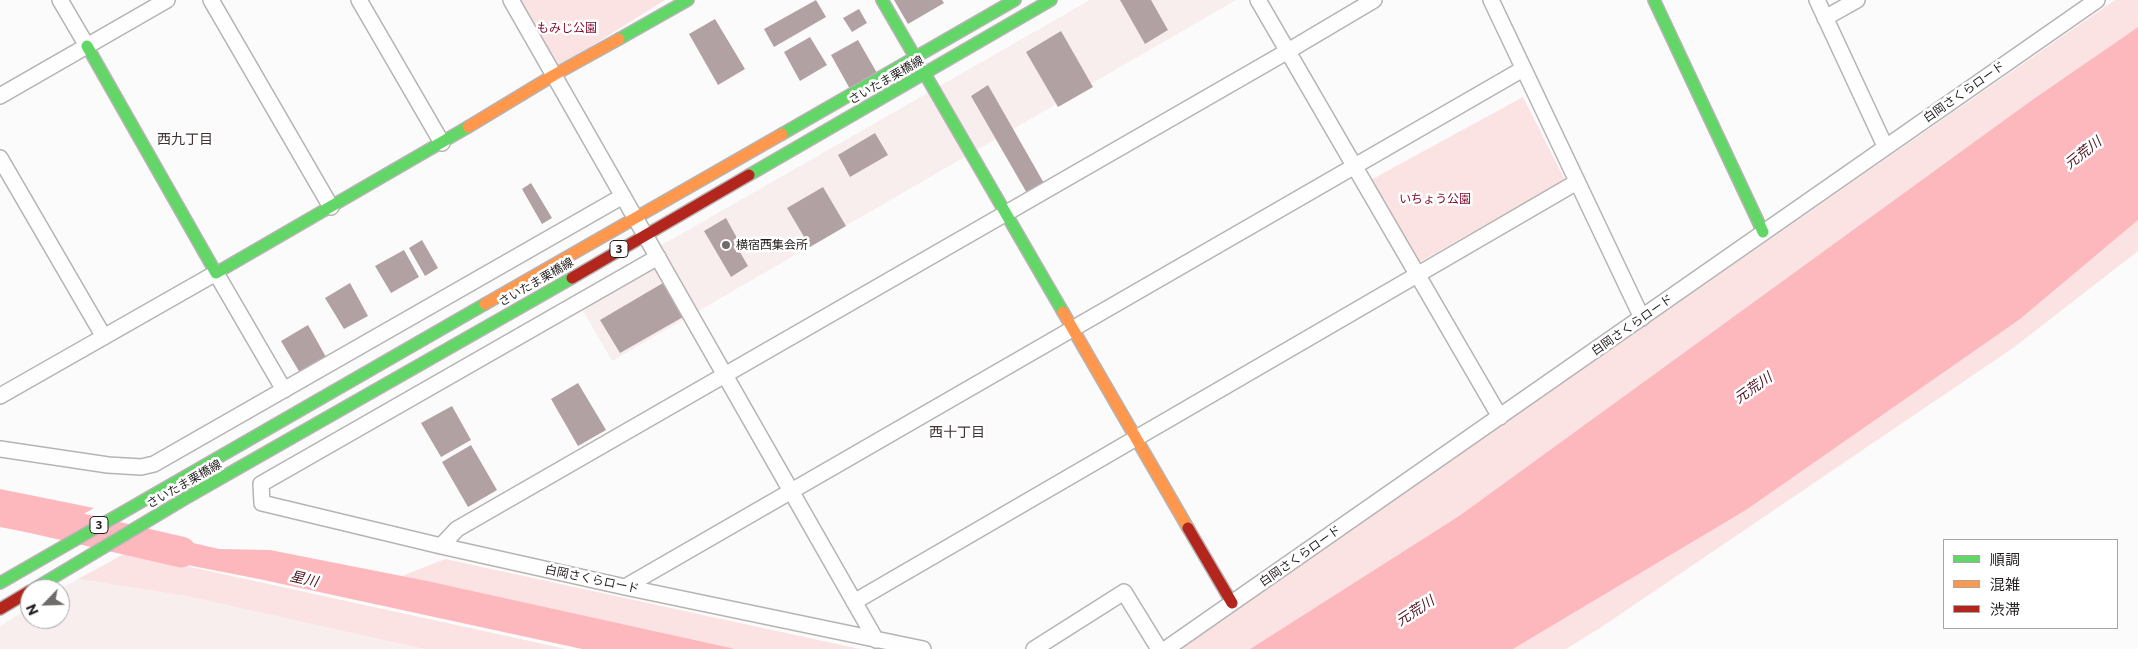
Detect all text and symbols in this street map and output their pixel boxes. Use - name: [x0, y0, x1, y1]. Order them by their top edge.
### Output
- park label: もみじ公園: [537, 21, 597, 35]
- street label: さいたま栗橋線: [846, 53, 926, 107]
- street label: 白岡さくらロード: [1921, 59, 2007, 125]
- district label: 西九丁目: [157, 131, 213, 147]
- water label: 元荒川: [2061, 133, 2105, 173]
- park label: いちょう公園: [1399, 192, 1471, 206]
- place label: 横宿西集会所: [736, 238, 808, 252]
- marker: 横宿西集会所: [720, 239, 732, 251]
- road number: 3: [610, 240, 628, 258]
- street label: さいたま栗橋線: [496, 255, 576, 309]
- street label: 白岡さくらロード: [1589, 292, 1675, 358]
- water label: 元荒川: [1731, 369, 1775, 407]
- district label: 西十丁目: [929, 424, 985, 440]
- street label: さいたま栗橋線: [144, 457, 224, 511]
- road number: 3: [90, 516, 108, 534]
- street label: 白岡さくらロード: [1257, 523, 1343, 589]
- legend: [1943, 539, 2118, 629]
- text: 順調: [1990, 550, 2020, 568]
- street label: 白岡さくらロード: [544, 562, 640, 596]
- water label: 星川: [288, 568, 320, 590]
- text: 混雑: [1990, 575, 2020, 593]
- north arrow: [20, 579, 70, 629]
- water label: 元荒川: [1393, 593, 1437, 629]
- text: 渋滞: [1990, 600, 2020, 618]
- text: N: [22, 602, 42, 618]

